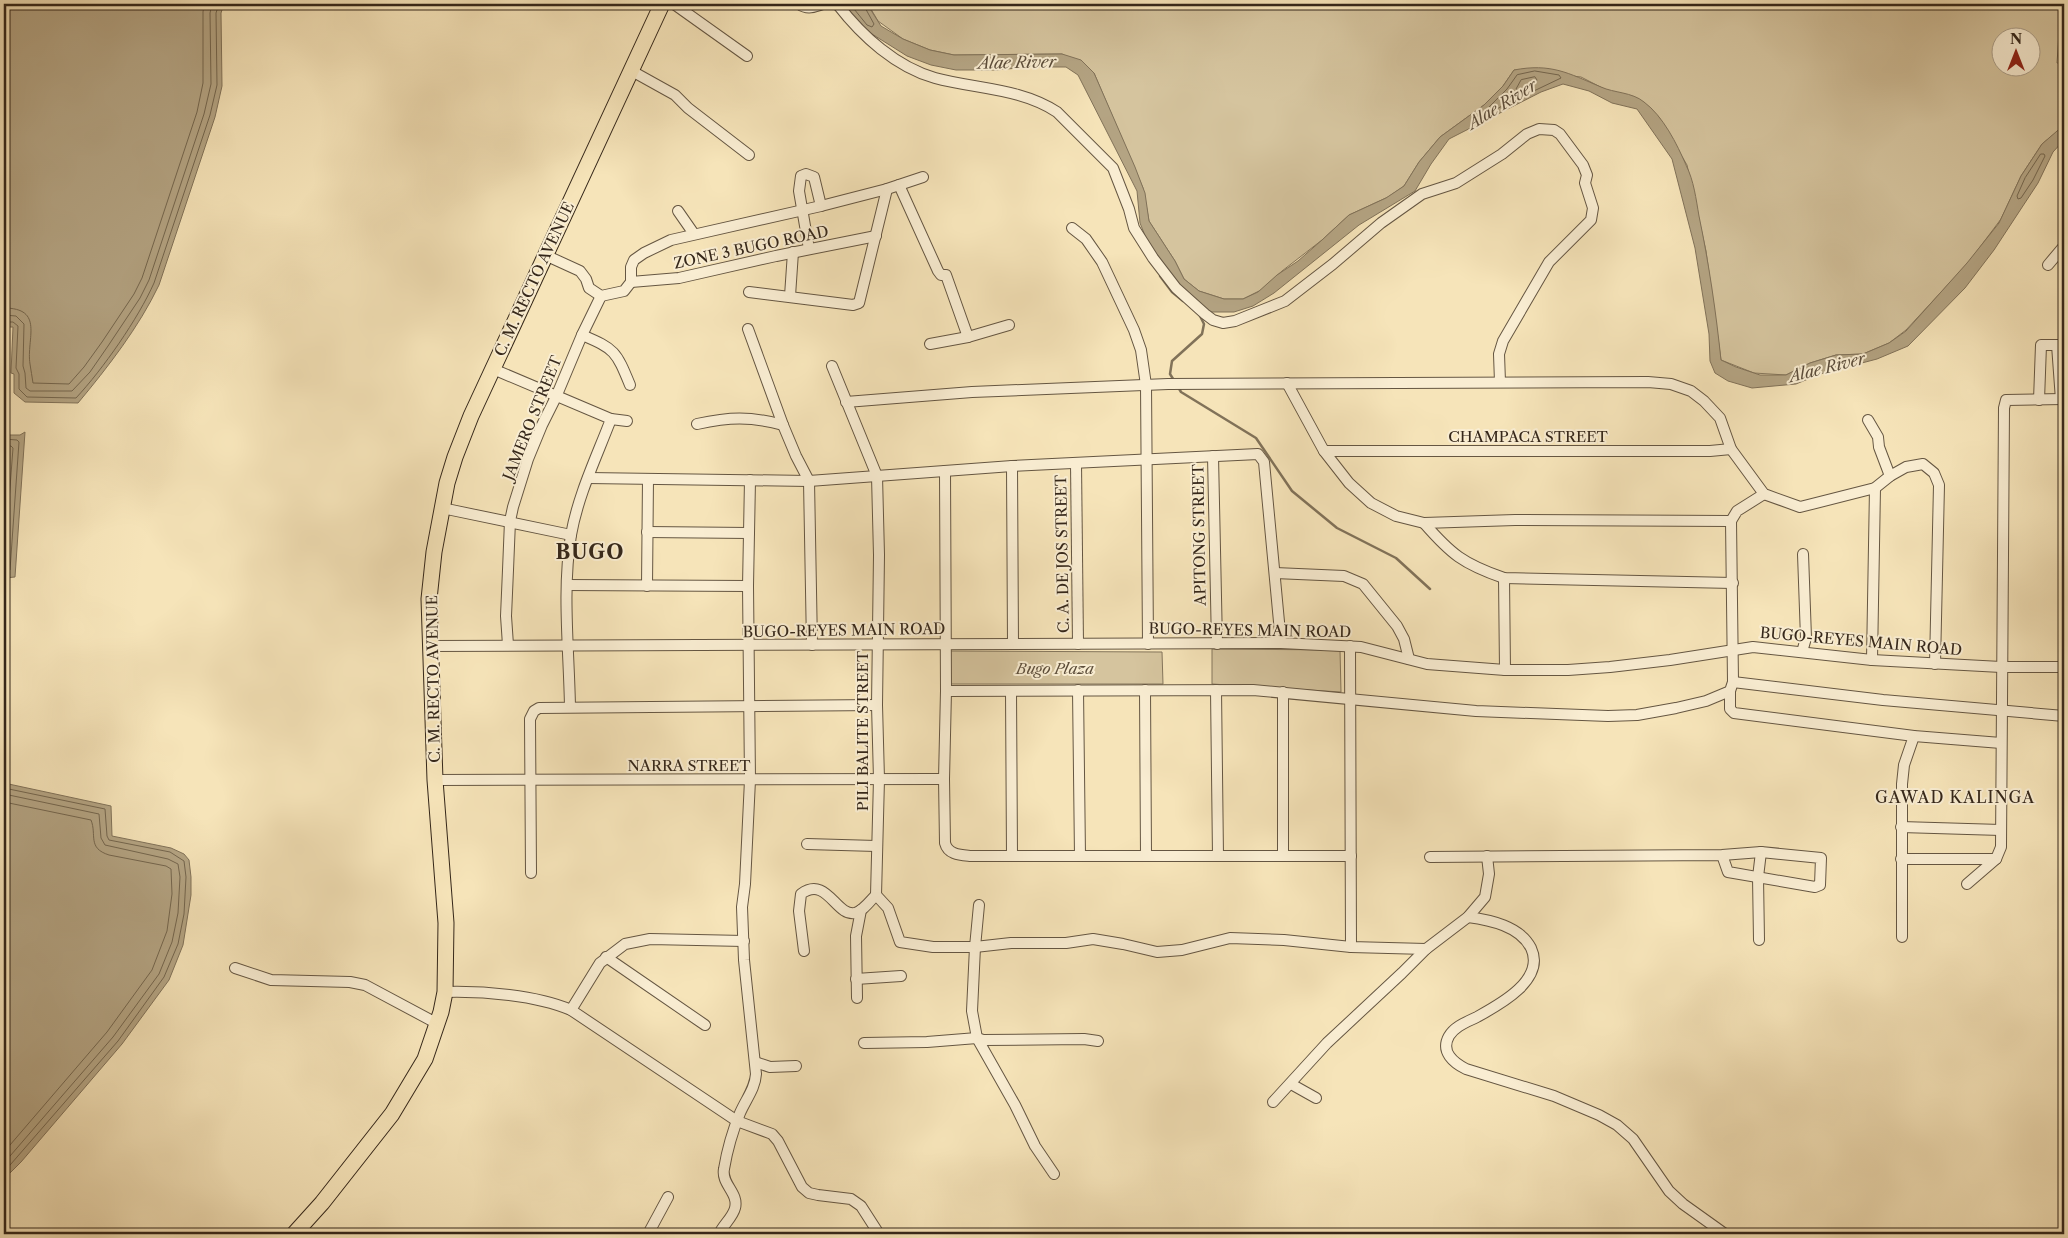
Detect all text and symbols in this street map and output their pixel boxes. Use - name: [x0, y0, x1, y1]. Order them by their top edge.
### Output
- north arrow: [1990, 28, 2040, 78]
- text: N: [2010, 30, 2022, 48]
- water label: Alae River: [975, 51, 1058, 73]
- water label: Alae River: [1461, 74, 1542, 135]
- street label: C. M. RECTO AVENUE: [490, 199, 578, 359]
- street label: ZONE 3 BUGO ROAD: [672, 221, 830, 273]
- water label: Alae River: [1784, 347, 1869, 387]
- street label: JAMERO STREET: [498, 352, 566, 485]
- street label: CHAMPACA STREET: [1448, 427, 1609, 446]
- street label: APITONG STREET: [1188, 463, 1210, 607]
- street label: C. A. DE JOS STREET: [1051, 474, 1073, 633]
- district label: BUGO: [556, 540, 624, 564]
- street label: C. M. RECTO AVENUE: [422, 595, 444, 763]
- street label: BUGO-REYES MAIN ROAD: [742, 619, 946, 641]
- street label: BUGO-REYES MAIN ROAD: [1148, 619, 1352, 641]
- street label: BUGO-REYES MAIN ROAD: [1759, 623, 1963, 659]
- street label: PILI BALITE STREET: [853, 650, 872, 811]
- park label: Bugo Plaza: [1015, 659, 1094, 678]
- street label: NARRA STREET: [627, 756, 751, 775]
- district label: GAWAD KALINGA: [1875, 787, 2035, 807]

